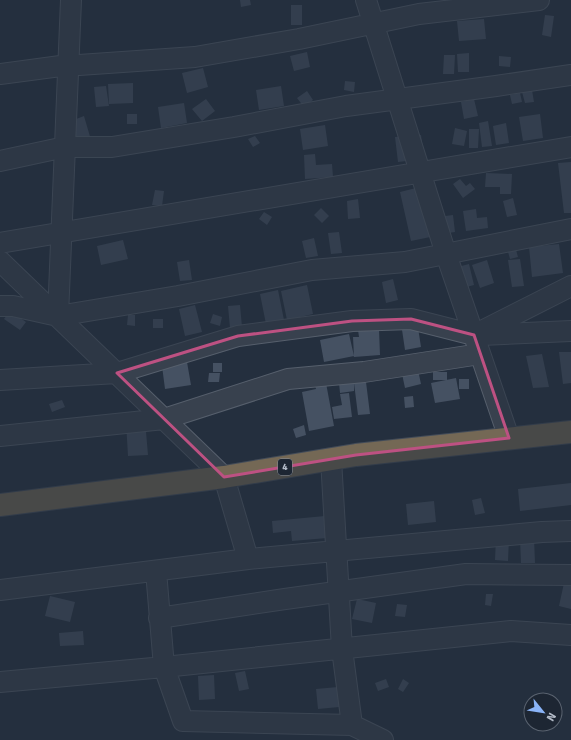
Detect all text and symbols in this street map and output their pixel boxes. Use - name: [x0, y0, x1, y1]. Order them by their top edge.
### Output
- road number: 4: [278, 459, 292, 475]
- north arrow: [523, 692, 563, 732]
- text: N: [544, 710, 559, 723]

